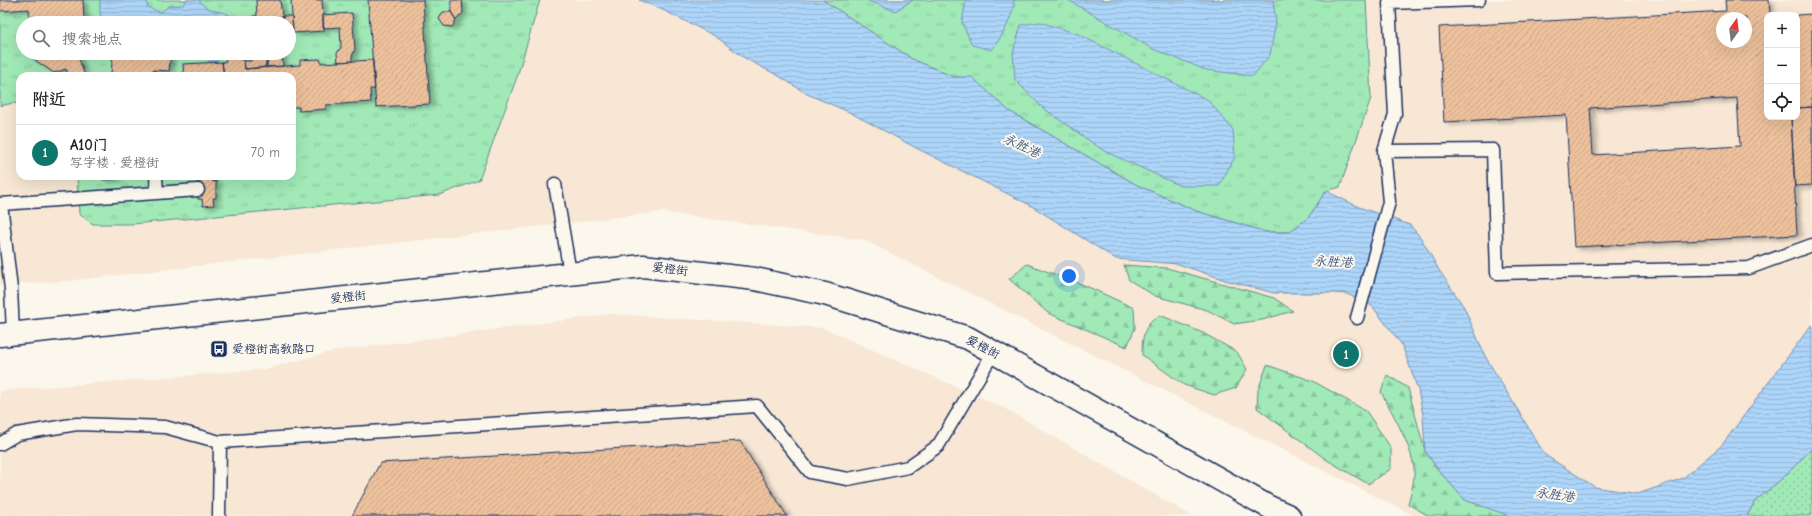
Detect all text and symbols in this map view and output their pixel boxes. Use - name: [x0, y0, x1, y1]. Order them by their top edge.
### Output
- north arrow: [1716, 12, 1752, 48]
- map controls: [1764, 12, 1800, 120]
- button: +: [1764, 12, 1800, 48]
- search box: [16, 16, 296, 60]
- icon: search: [30, 27, 52, 49]
- text: 搜索地点: [62, 30, 122, 48]
- button: −: [1764, 48, 1800, 84]
- button: locate: [1764, 84, 1800, 120]
- text: 附近: [32, 90, 66, 109]
- water label: 永胜港: [1001, 130, 1044, 161]
- text: A10门: [70, 136, 108, 154]
- text: 1: [42, 145, 48, 160]
- text: 70 m: [251, 145, 280, 160]
- text: 写字楼 · 爱橙街: [70, 155, 159, 170]
- water label: 永胜港: [1313, 253, 1355, 270]
- street label: 爱橙街: [651, 260, 689, 278]
- your location: [1059, 266, 1079, 286]
- street label: 爱橙街: [329, 288, 367, 306]
- street label: 爱橙街: [964, 332, 1002, 362]
- bus stop icon: 爱橙街高教路口: [209, 339, 229, 359]
- pin: 1: [1333, 339, 1359, 369]
- place label: 爱橙街高教路口: [232, 342, 316, 356]
- water label: 永胜港: [1535, 484, 1577, 505]

